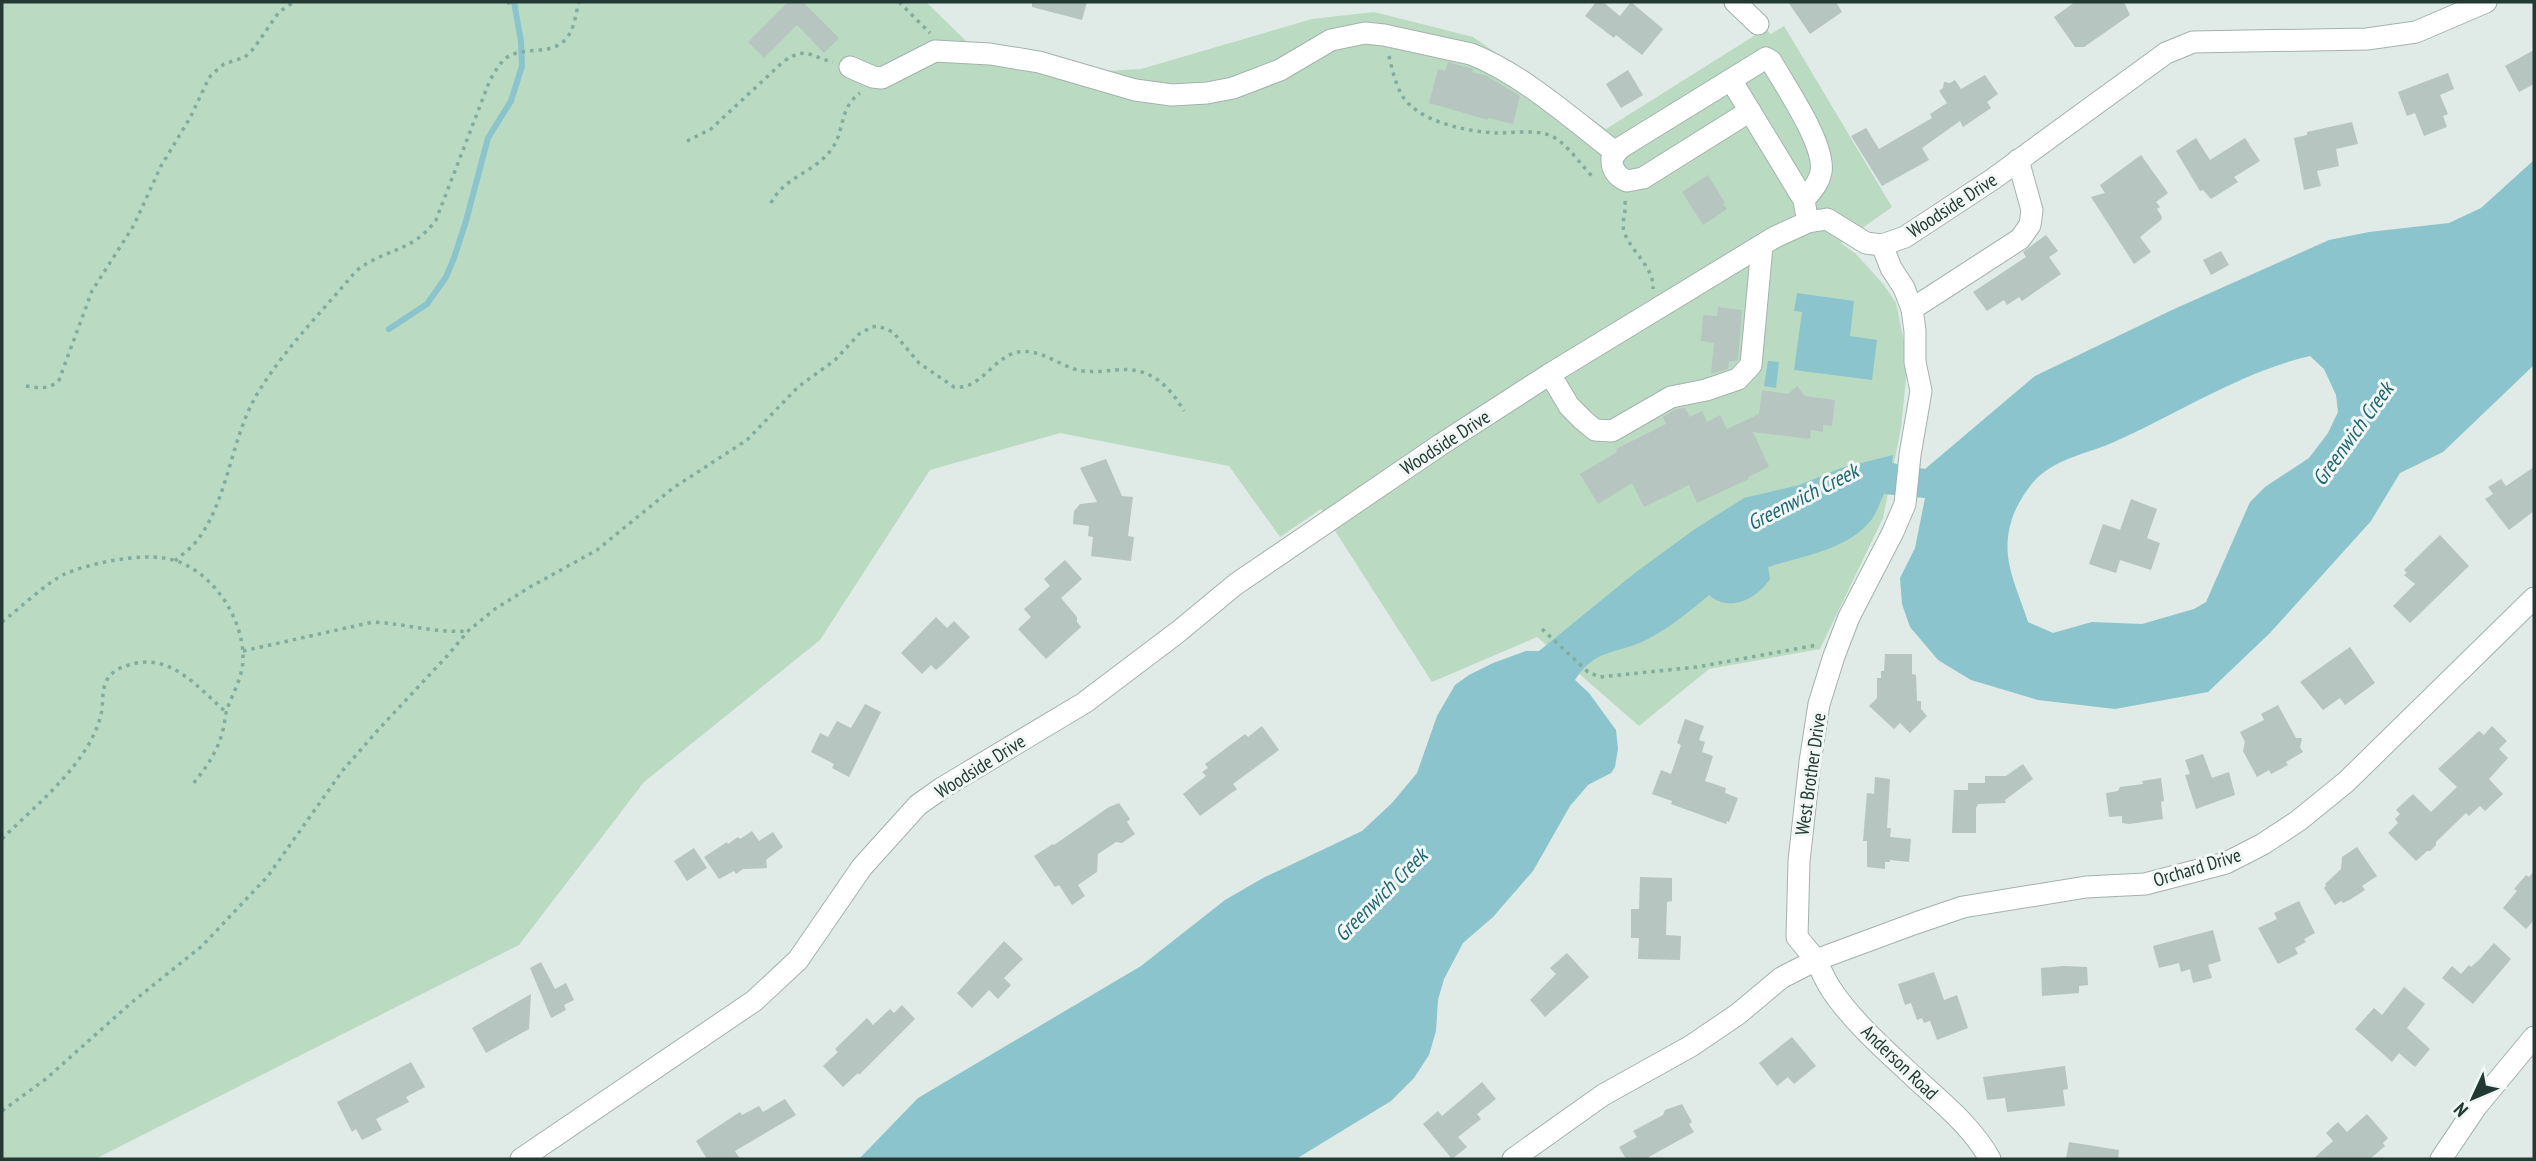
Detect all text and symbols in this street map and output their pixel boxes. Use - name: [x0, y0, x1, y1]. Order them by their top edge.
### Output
- street label: Woodside Drive: [1903, 167, 2001, 243]
- water label: Greenwich Creek: [2306, 375, 2401, 491]
- street label: Woodside Drive: [1396, 404, 1494, 480]
- water label: Greenwich Creek: [1743, 456, 1865, 536]
- street label: West Brother Drive: [1790, 711, 1830, 837]
- street label: Woodside Drive: [930, 729, 1030, 803]
- water label: Greenwich Creek: [1328, 840, 1435, 947]
- street label: Orchard Drive: [2150, 842, 2244, 892]
- street label: Anderson Road: [1856, 1019, 1944, 1105]
- north arrow: [2438, 1063, 2508, 1133]
- text: N: [2449, 1098, 2473, 1122]

